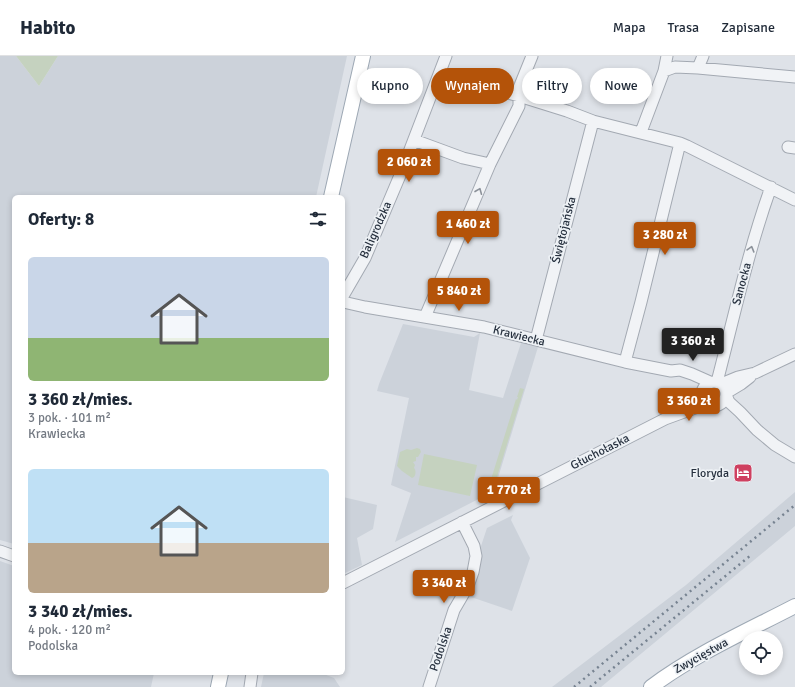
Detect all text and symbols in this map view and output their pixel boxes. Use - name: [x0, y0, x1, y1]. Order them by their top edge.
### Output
- text: Habito: [20, 16, 75, 40]
- text: Mapa: [613, 19, 646, 36]
- text: Trasa: [668, 19, 699, 36]
- text: Zapisane: [721, 19, 775, 36]
- chip: Kupno: [357, 68, 423, 104]
- chip: Wynajem: [431, 68, 514, 104]
- chip: Filtry: [522, 68, 582, 104]
- chip: Nowe: [590, 68, 652, 104]
- pin: 2 060 zł: [368, 149, 450, 183]
- text: 2 060 zł: [387, 154, 431, 170]
- one-way arrow: [474, 188, 482, 196]
- street label: Świętojańska: [548, 195, 580, 265]
- street label: Baligrodzka: [357, 199, 395, 261]
- icon: filters: [307, 208, 329, 230]
- text: Oferty: 8: [28, 209, 94, 230]
- pin: 1 460 zł: [427, 211, 509, 245]
- text: 1 460 zł: [446, 216, 490, 232]
- pin: 3 280 zł: [624, 222, 706, 256]
- text: 3 280 zł: [643, 227, 687, 243]
- one-way arrow: [746, 246, 755, 253]
- street label: Sanocka: [729, 261, 755, 307]
- pin: 5 840 zł: [418, 278, 500, 312]
- icon: home: [143, 283, 215, 355]
- text: 5 840 zł: [437, 283, 481, 299]
- street label: Krawiecka: [491, 322, 547, 350]
- pin: 3 360 zł: [652, 328, 734, 362]
- text: 3 360 zł: [671, 333, 715, 349]
- pin: 3 360 zł: [648, 388, 730, 422]
- text: 3 360 zł/mies.: [28, 389, 133, 410]
- text: 3 360 zł: [667, 393, 711, 409]
- text: 3 pok. · 101 m²: [28, 410, 111, 426]
- text: Krawiecka: [28, 426, 86, 442]
- street label: Głuchołaska: [568, 431, 632, 473]
- hotel icon: Floryda: [732, 462, 754, 484]
- place label: Floryda: [690, 466, 729, 481]
- pin: 1 770 zł: [468, 477, 550, 511]
- text: 1 770 zł: [487, 482, 531, 498]
- icon: home: [143, 495, 215, 567]
- pin: 3 340 zł: [403, 570, 485, 604]
- text: 3 340 zł: [422, 575, 466, 591]
- text: 3 340 zł/mies.: [28, 601, 133, 622]
- text: 4 pok. · 120 m²: [28, 622, 111, 638]
- street label: Podolska: [426, 625, 456, 673]
- map controls: [739, 631, 783, 675]
- button: locate: [739, 631, 783, 675]
- street label: Zwycięstwa: [671, 635, 731, 677]
- text: Podolska: [28, 638, 78, 654]

